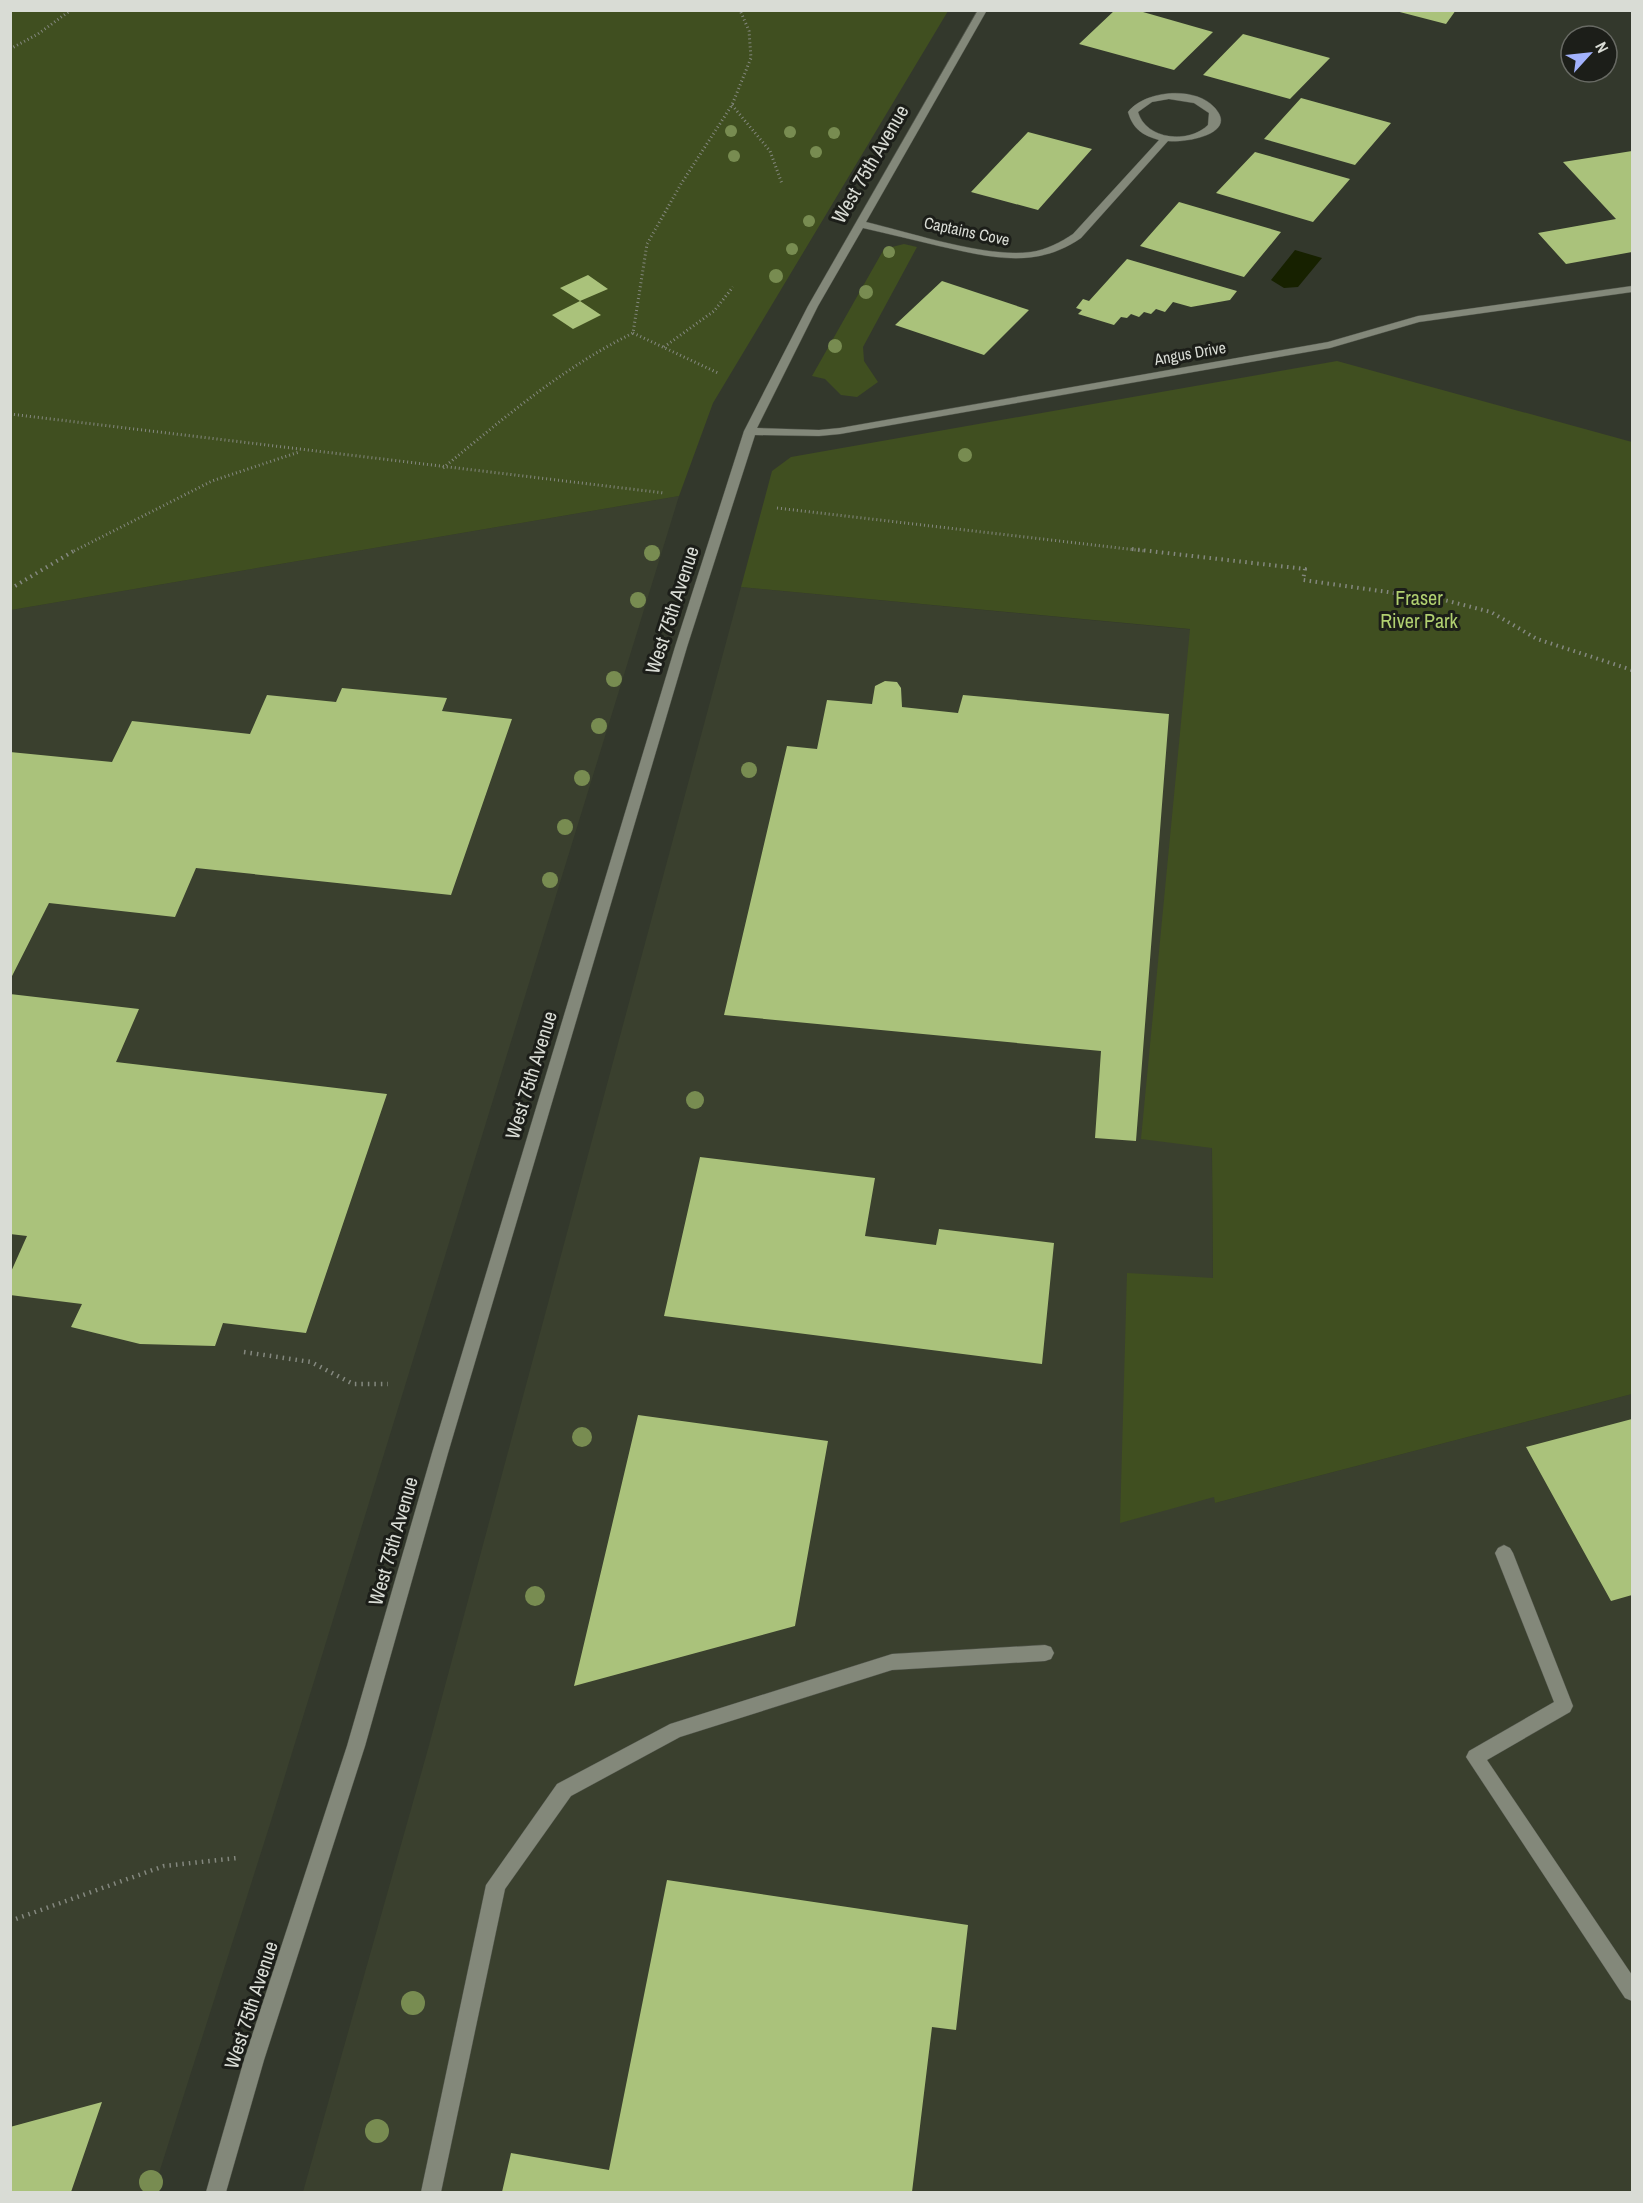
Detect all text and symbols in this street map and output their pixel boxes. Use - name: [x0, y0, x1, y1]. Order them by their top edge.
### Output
- north arrow: [1559, 24, 1619, 84]
- text: N: [1590, 38, 1614, 56]
- street label: West 75th Avenue: [825, 100, 914, 228]
- street label: Captains Cove: [922, 211, 1012, 251]
- street label: Angus Drive: [1152, 336, 1227, 370]
- street label: West 75th Avenue: [638, 543, 705, 677]
- park label: Fraser River Park: [1380, 584, 1459, 634]
- street label: West 75th Avenue: [498, 1008, 563, 1142]
- street label: West 75th Avenue: [361, 1473, 424, 1608]
- street label: West 75th Avenue: [217, 1938, 284, 2072]

